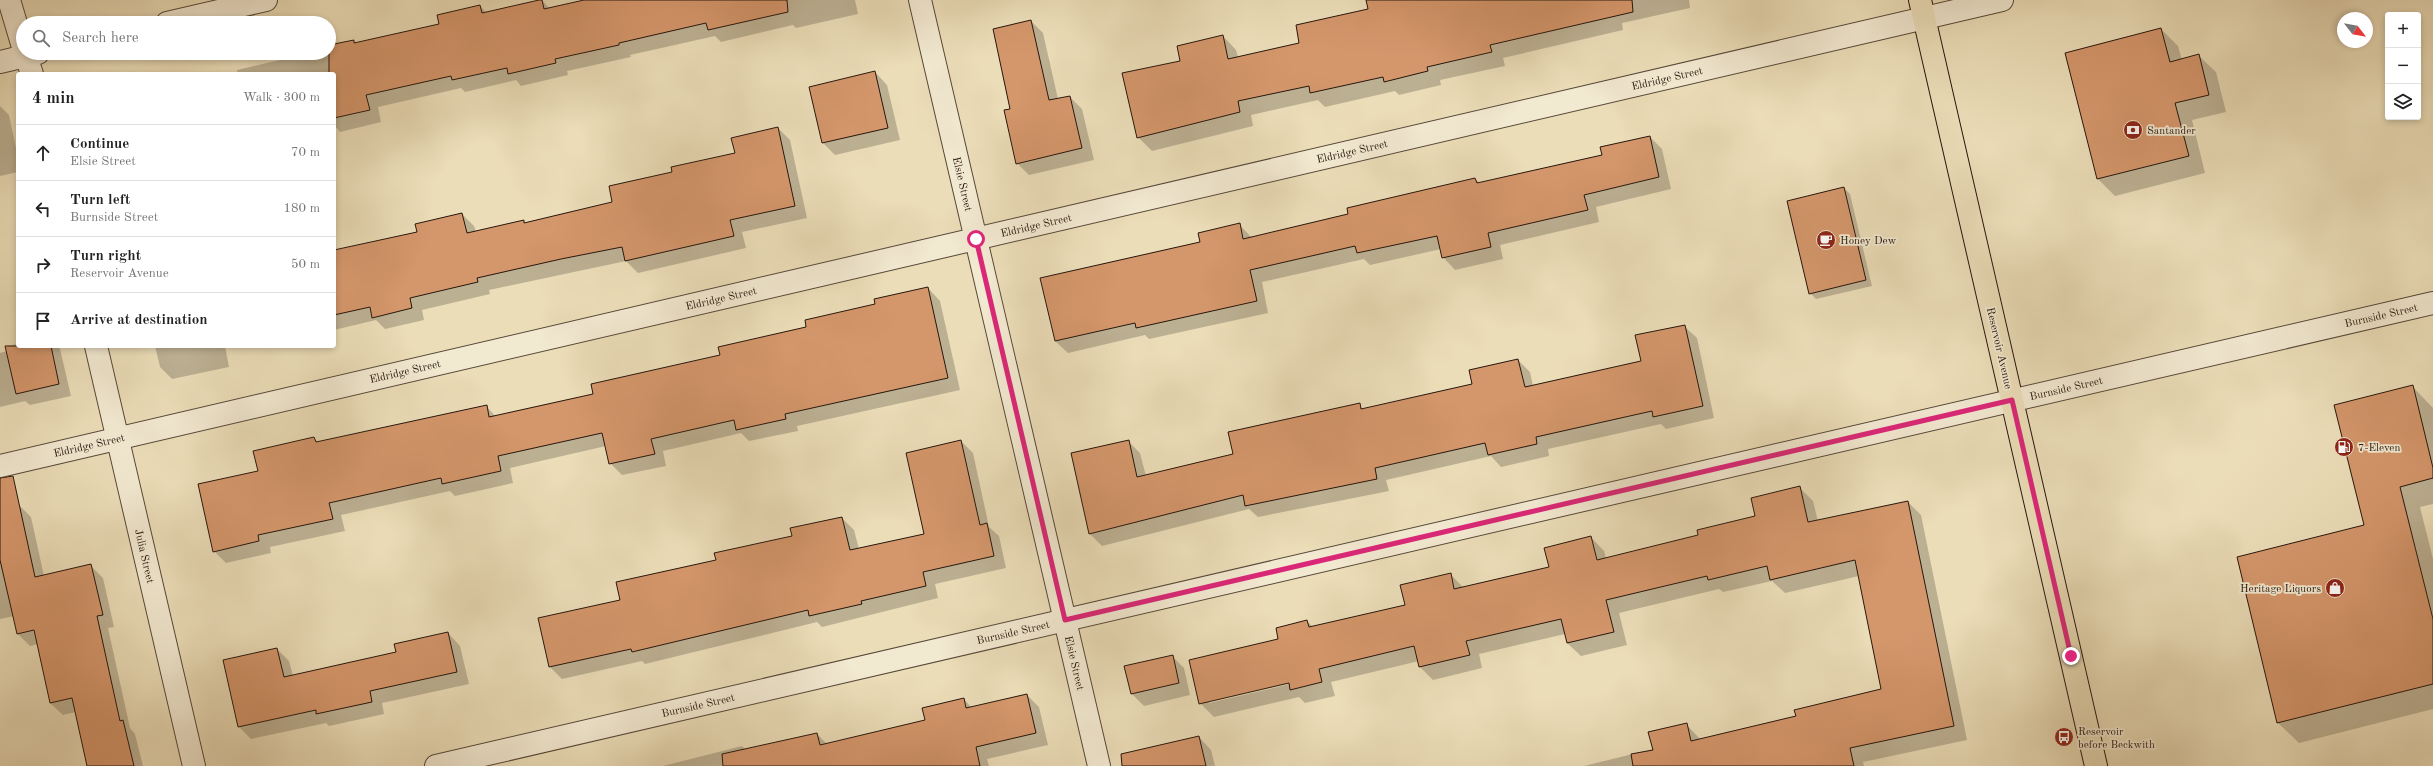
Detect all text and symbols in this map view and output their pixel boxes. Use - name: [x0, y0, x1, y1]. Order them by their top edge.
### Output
- north arrow: [2337, 12, 2373, 48]
- map controls: [2385, 12, 2421, 120]
- button: +: [2385, 12, 2421, 48]
- search box: [16, 16, 336, 60]
- icon: search: [30, 27, 52, 49]
- text: Search here: [62, 31, 139, 46]
- button: −: [2385, 48, 2421, 84]
- street label: Eldridge Street: [1631, 66, 1704, 93]
- button: layers: [2385, 84, 2421, 120]
- text: 4 min: [32, 90, 75, 107]
- text: Walk · 300 m: [243, 91, 320, 104]
- bank icon: Santander: [2122, 119, 2144, 141]
- place label: Santander: [2147, 126, 2196, 137]
- text: Continue: [70, 137, 129, 152]
- street label: Eldridge Street: [1316, 139, 1389, 166]
- icon: ahead: [32, 142, 54, 164]
- text: 70 m: [291, 146, 320, 159]
- text: Elsie Street: [70, 155, 136, 168]
- street label: Elsie Street: [950, 156, 973, 213]
- text: Turn left: [70, 193, 130, 208]
- icon: left: [32, 198, 54, 220]
- text: 180 m: [283, 202, 320, 215]
- text: Burnside Street: [70, 211, 158, 224]
- street label: Eldridge Street: [1000, 213, 1073, 240]
- cafe icon: Honey Dew: [1815, 229, 1837, 251]
- route start: [967, 230, 985, 248]
- place label: Honey Dew: [1840, 236, 1897, 247]
- text: Turn right: [70, 249, 141, 264]
- icon: right: [32, 254, 54, 276]
- text: 50 m: [291, 258, 320, 271]
- text: Reservoir Avenue: [70, 267, 169, 280]
- street label: Eldridge Street: [685, 286, 758, 313]
- street label: Burnside Street: [2344, 303, 2419, 330]
- street label: Reservoir Avenue: [1984, 306, 2013, 390]
- icon: arrive: [32, 310, 54, 332]
- text: Arrive at destination: [70, 313, 208, 328]
- street label: Eldridge Street: [369, 359, 442, 386]
- street label: Burnside Street: [2029, 376, 2104, 403]
- street label: Eldridge Street: [53, 433, 126, 460]
- fuel station icon: 7-Eleven: [2333, 436, 2355, 458]
- place label: 7-Eleven: [2358, 443, 2400, 454]
- street label: Julia Street: [132, 528, 155, 585]
- shop icon: Heritage Liquors: [2324, 577, 2346, 599]
- place label: Heritage Liquors: [2240, 584, 2321, 595]
- street label: Burnside Street: [976, 620, 1051, 647]
- street label: Elsie Street: [1062, 635, 1085, 692]
- route end: [2062, 647, 2080, 665]
- street label: Burnside Street: [661, 693, 736, 720]
- bus stop icon: Reservoir before Beckwith: [2053, 726, 2075, 748]
- place label: Reservoir before Beckwith: [2078, 727, 2155, 751]

